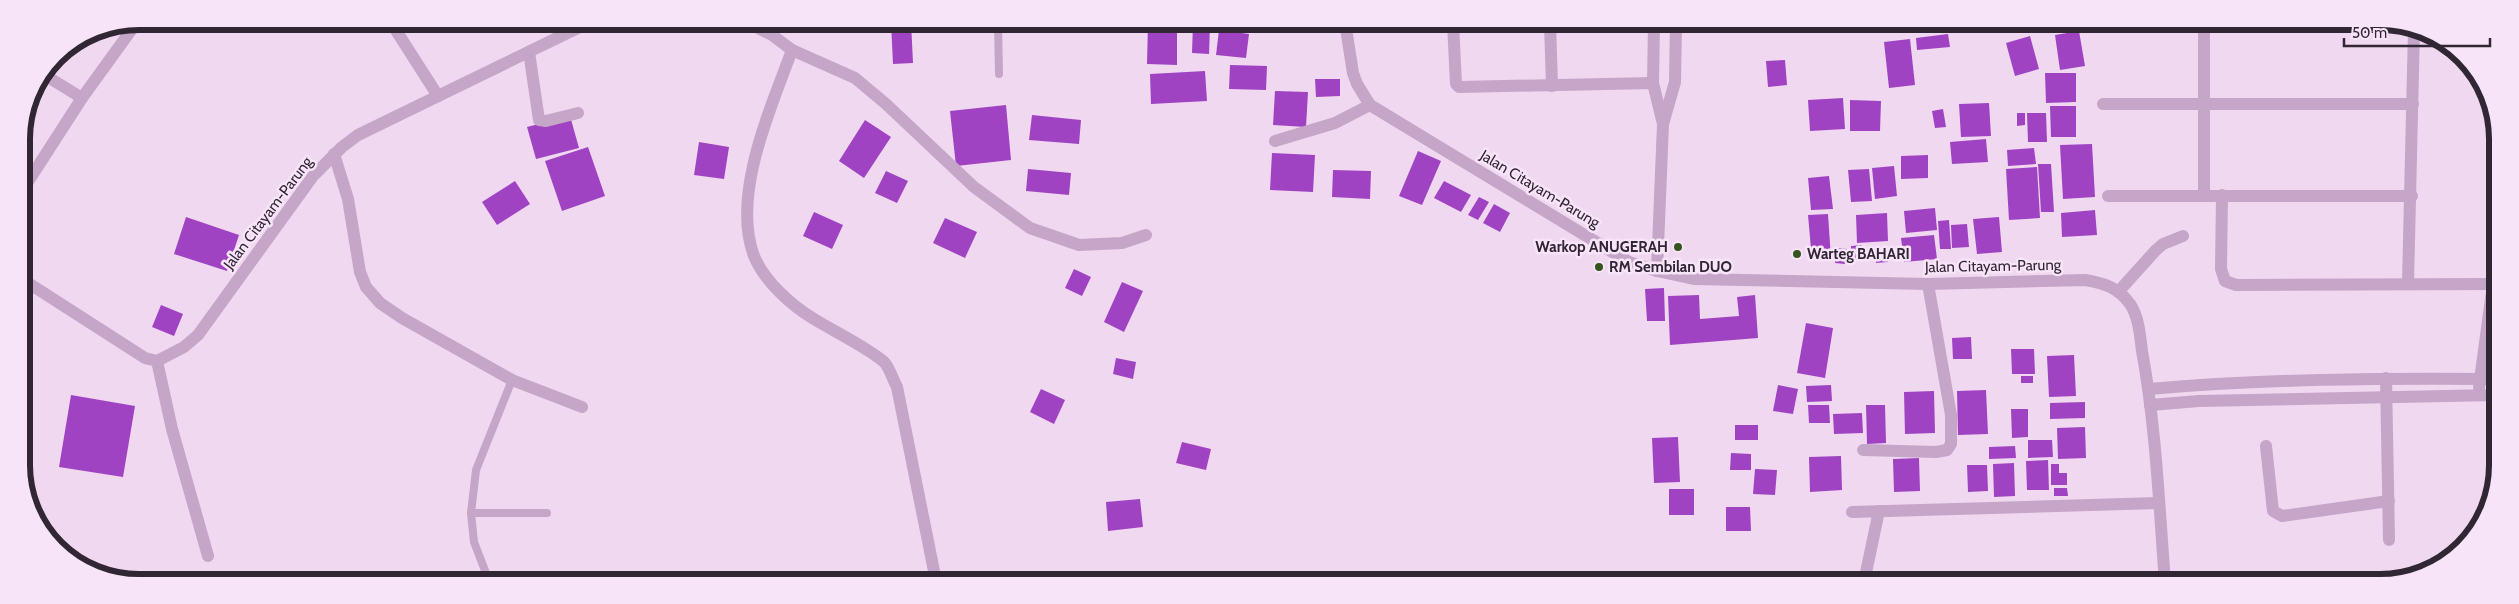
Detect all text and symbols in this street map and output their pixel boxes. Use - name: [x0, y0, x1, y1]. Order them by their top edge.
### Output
- scale bar: [2344, 15, 2490, 47]
- text: 50 m: [2352, 24, 2387, 42]
- street label: Jalan Citayam-Parung: [1476, 146, 1604, 232]
- street label: Jalan Citayam-Parung: [219, 153, 317, 274]
- place label: Warkop ANUGERAH: [1535, 238, 1668, 256]
- marker: Warkop ANUGERAH: [1672, 241, 1684, 253]
- place label: Warteg BAHARI: [1807, 245, 1910, 263]
- marker: Warteg BAHARI: [1791, 248, 1803, 260]
- street label: Jalan Citayam-Parung: [1924, 256, 2062, 276]
- place label: RM Sembilan DUO: [1609, 258, 1732, 276]
- marker: RM Sembilan DUO: [1593, 261, 1605, 273]

